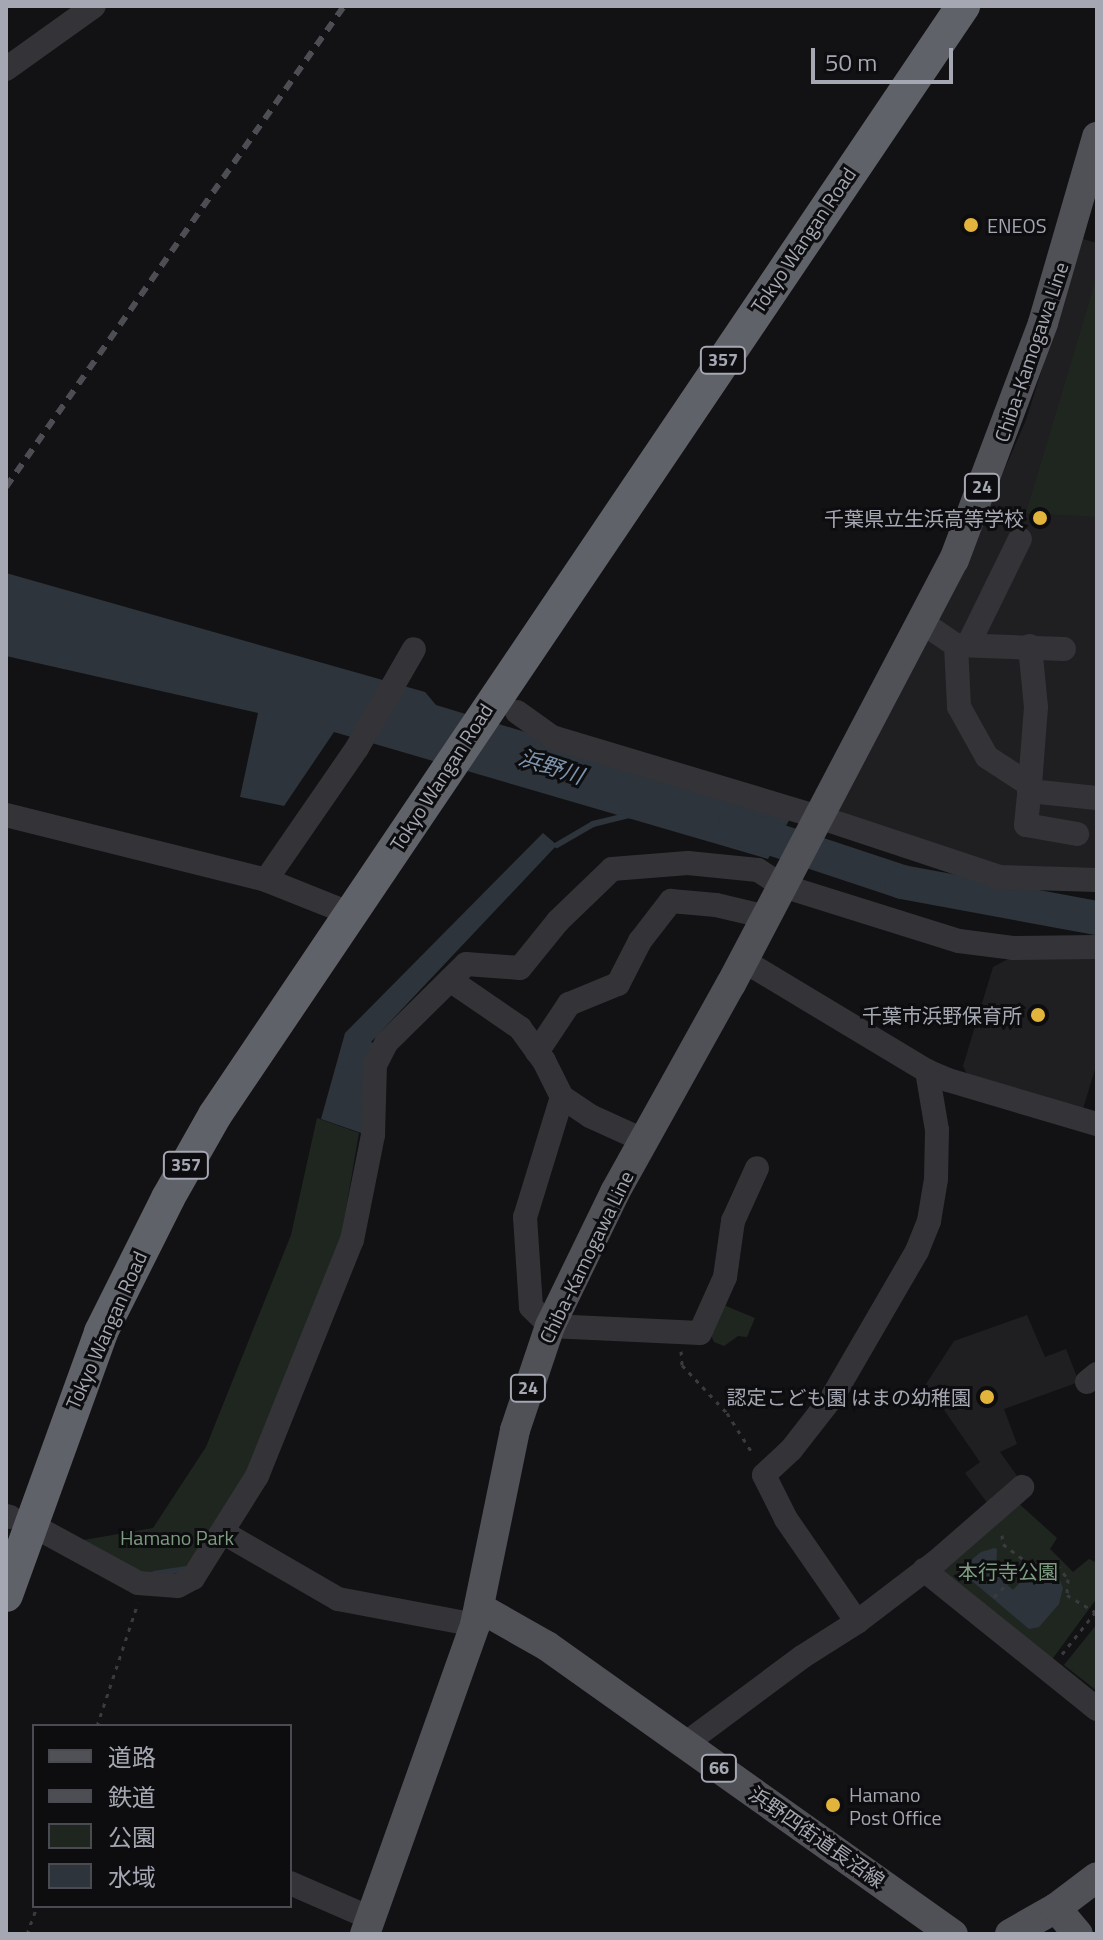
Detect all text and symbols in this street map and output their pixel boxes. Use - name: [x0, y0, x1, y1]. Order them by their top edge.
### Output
- scale bar: [815, 32, 957, 82]
- text: 50 m: [825, 44, 877, 80]
- street label: Tokyo Wangan Road: [745, 163, 861, 317]
- place label: ENEOS: [987, 213, 1047, 237]
- marker: ENEOS: [962, 216, 980, 234]
- street label: Chiba-Kamogawa Line: [989, 259, 1073, 445]
- road number: 357: [699, 346, 747, 374]
- road number: 24: [962, 473, 1002, 501]
- place label: 千葉県立生浜高等学校: [824, 506, 1024, 530]
- marker: 千葉県立生浜高等学校: [1031, 509, 1049, 527]
- street label: Tokyo Wangan Road: [385, 699, 497, 855]
- water label: 浜野川: [516, 744, 586, 790]
- place label: 千葉市浜野保育所: [862, 1003, 1022, 1027]
- marker: 千葉市浜野保育所: [1029, 1006, 1047, 1024]
- road number: 357: [162, 1151, 210, 1179]
- street label: Chiba-Kamogawa Line: [534, 1167, 638, 1347]
- street label: Tokyo Wangan Road: [60, 1247, 152, 1413]
- road number: 24: [508, 1374, 548, 1402]
- place label: 認定こども園 はまの幼稚園: [727, 1385, 971, 1409]
- marker: 認定こども園 はまの幼稚園: [978, 1388, 996, 1406]
- park label: Hamano Park: [120, 1525, 234, 1549]
- park label: 本行寺公園: [958, 1559, 1058, 1583]
- legend: [32, 1724, 292, 1908]
- text: 道路: [108, 1739, 156, 1775]
- road number: 66: [699, 1754, 739, 1782]
- text: 鉄道: [108, 1779, 156, 1815]
- street label: 浜野四街道長沼線: [745, 1781, 889, 1893]
- place label: Hamano Post Office: [849, 1782, 942, 1829]
- marker: Hamano Post Office: [824, 1796, 842, 1814]
- text: 公園: [108, 1819, 156, 1855]
- text: 水域: [108, 1859, 156, 1895]

